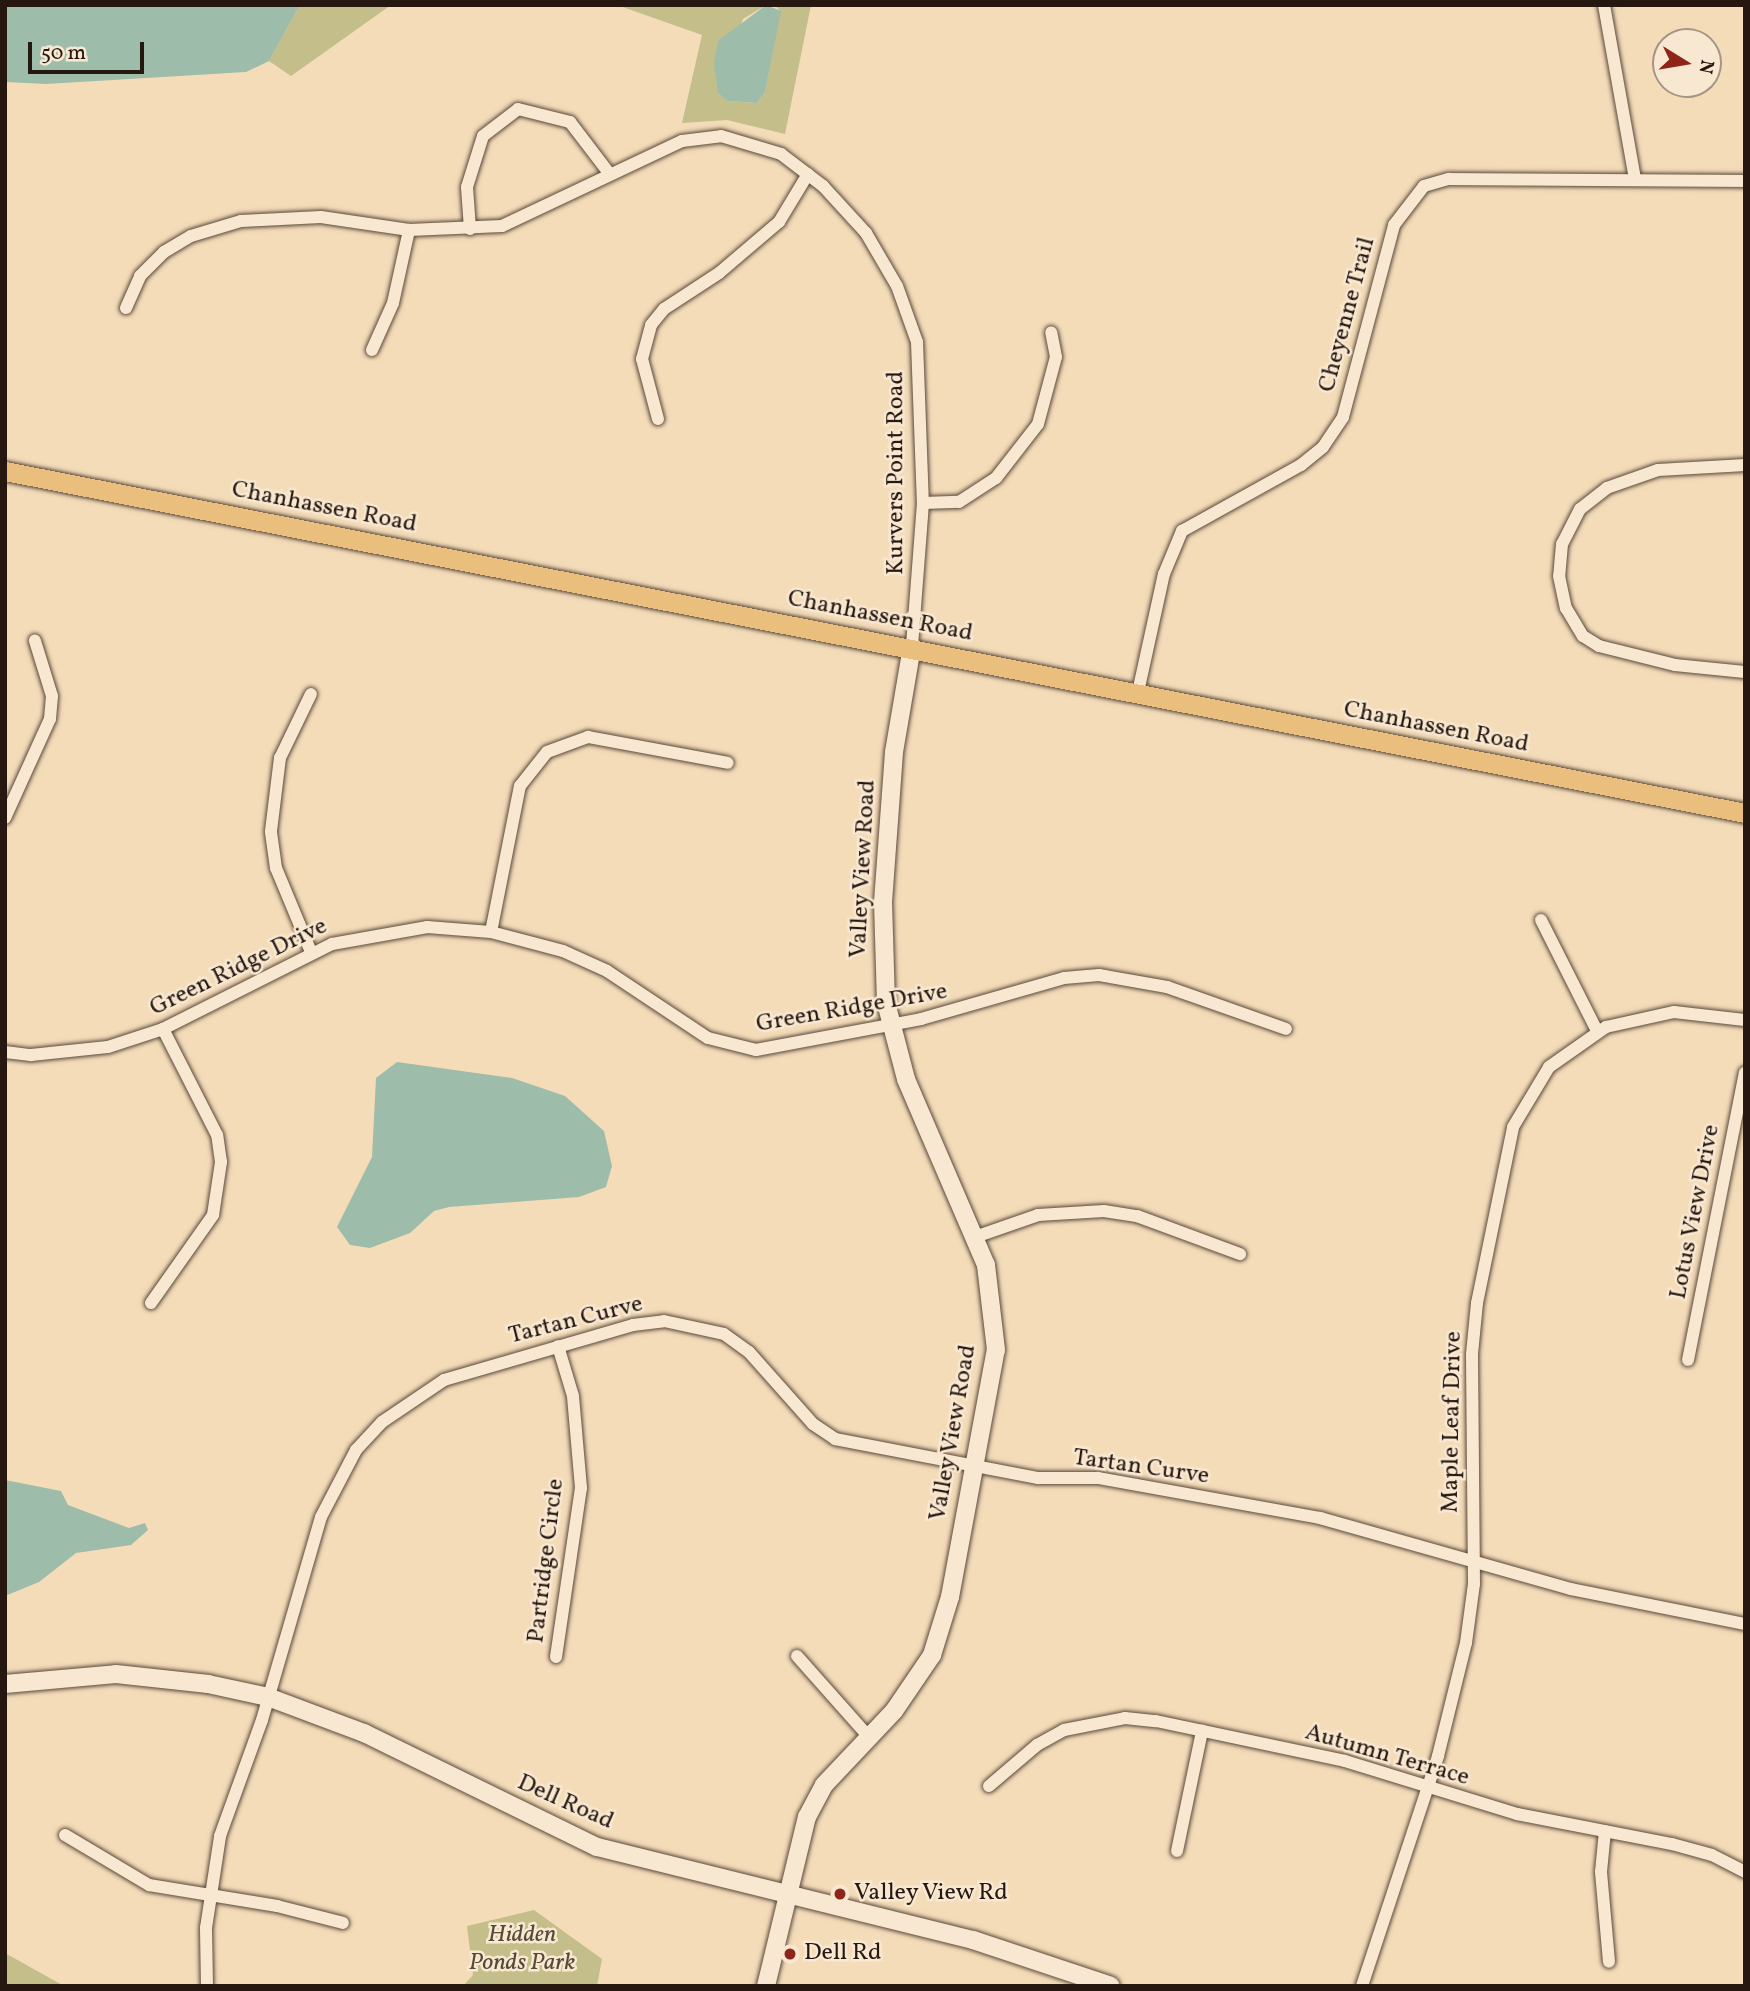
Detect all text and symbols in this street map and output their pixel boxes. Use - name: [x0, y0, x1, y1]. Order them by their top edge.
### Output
- scale bar: [32, 28, 147, 72]
- north arrow: [1652, 28, 1722, 98]
- text: 50 m: [41, 39, 86, 68]
- text: N: [1692, 57, 1720, 76]
- street label: Cheyenne Trail: [1313, 234, 1383, 396]
- street label: Kurvers Point Road: [883, 371, 911, 575]
- street label: Chanhassen Road: [229, 476, 419, 540]
- street label: Chanhassen Road: [785, 585, 975, 649]
- street label: Chanhassen Road: [1341, 696, 1531, 760]
- street label: Valley View Road: [845, 778, 883, 960]
- street label: Green Ridge Drive: [146, 913, 332, 1023]
- street label: Green Ridge Drive: [754, 978, 950, 1040]
- street label: Lotus View Drive: [1665, 1121, 1727, 1303]
- street label: Tartan Curve: [506, 1290, 646, 1352]
- street label: Maple Leaf Drive: [1437, 1332, 1469, 1512]
- street label: Valley View Road: [924, 1342, 984, 1524]
- street label: Tartan Curve: [1071, 1444, 1211, 1492]
- street label: Partridge Circle: [523, 1477, 571, 1645]
- street label: Autumn Terrace: [1301, 1719, 1473, 1793]
- street label: Dell Road: [512, 1769, 618, 1837]
- place label: Valley View Rd: [854, 1880, 1010, 1908]
- marker: Valley View Rd: [832, 1886, 848, 1902]
- park label: Hidden Ponds Park: [469, 1922, 575, 1978]
- place label: Dell Rd: [804, 1940, 882, 1968]
- marker: Dell Rd: [782, 1946, 798, 1962]

